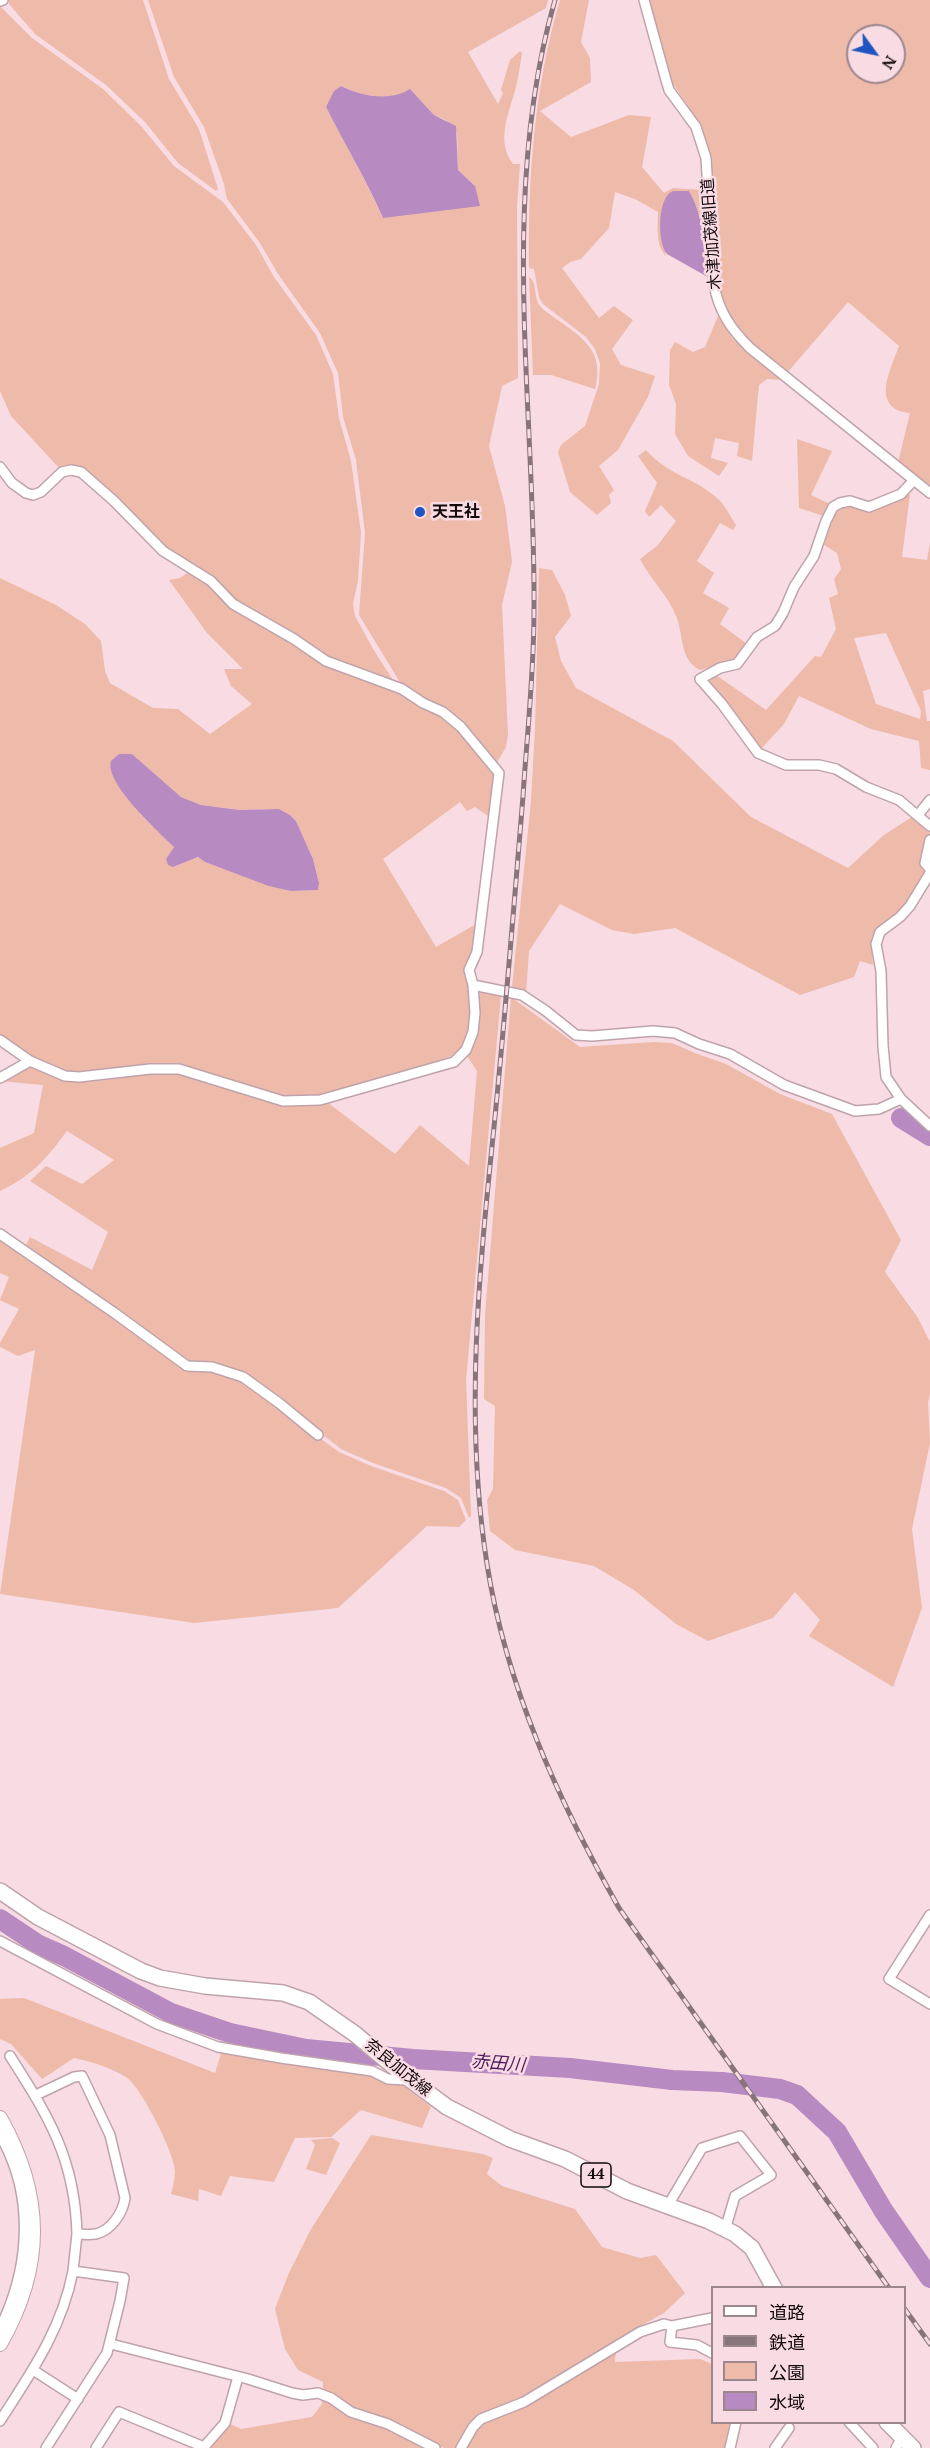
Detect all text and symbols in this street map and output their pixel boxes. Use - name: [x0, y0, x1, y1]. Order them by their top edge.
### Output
- north arrow: [846, 24, 906, 84]
- text: N: [877, 52, 902, 74]
- street label: 木津加茂線旧道: [699, 177, 725, 291]
- place label: 天王社: [432, 502, 480, 522]
- marker: 天王社: [413, 505, 427, 519]
- street label: 奈良加茂線: [361, 2035, 435, 2101]
- water label: 赤田川: [470, 2051, 526, 2077]
- road number: 44: [581, 2163, 611, 2187]
- legend: [711, 2286, 906, 2424]
- text: 道路: [769, 2300, 805, 2324]
- text: 鉄道: [769, 2330, 805, 2354]
- text: 公園: [769, 2360, 805, 2384]
- text: 水域: [769, 2390, 805, 2414]

